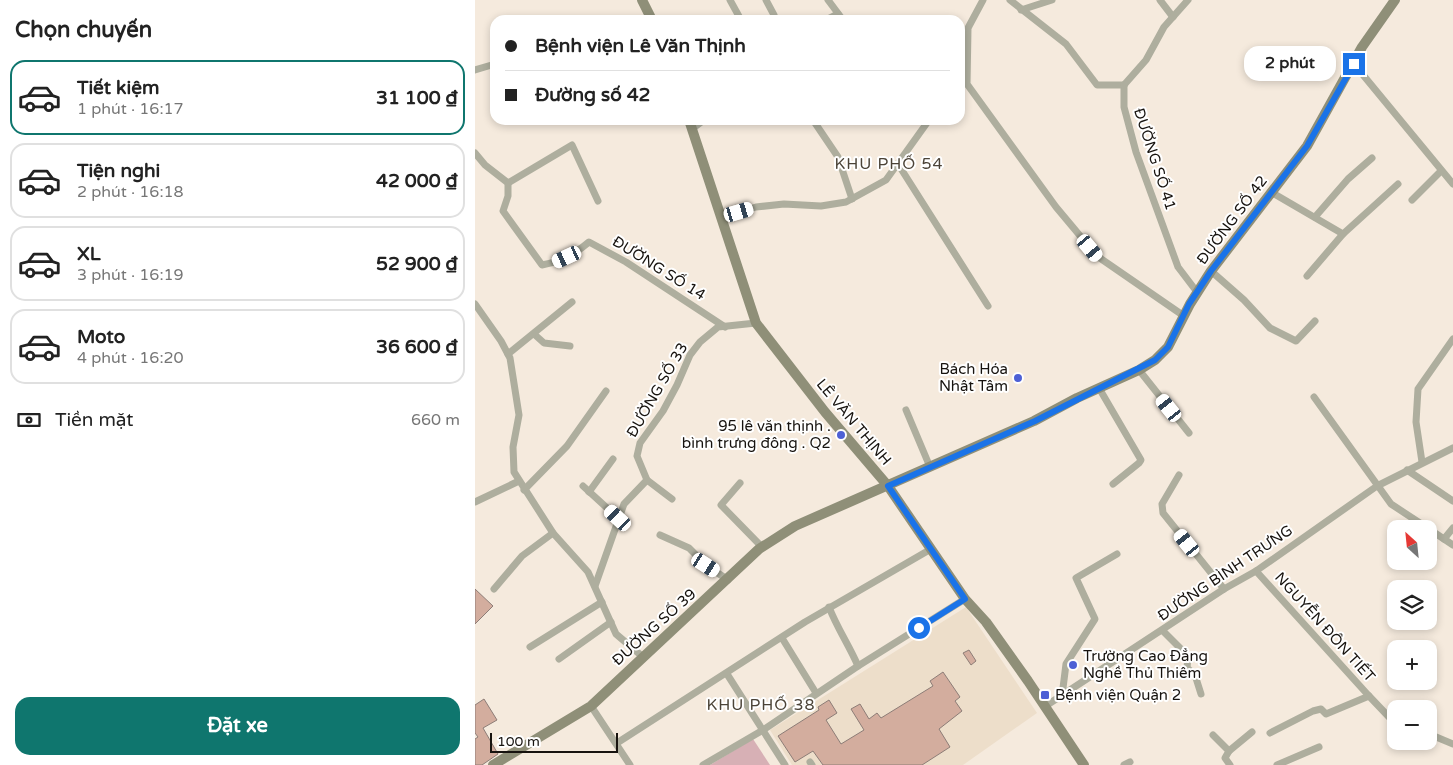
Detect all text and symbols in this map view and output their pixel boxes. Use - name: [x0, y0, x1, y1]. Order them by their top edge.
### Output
- text: Chọn chuyến: [15, 17, 152, 43]
- text: Bệnh viện Lê Văn Thịnh: [535, 35, 746, 57]
- callout: 2 phút: [1244, 46, 1337, 82]
- text: 2 phút: [1265, 53, 1315, 73]
- route end: [1343, 53, 1365, 75]
- icon: car: [17, 75, 62, 120]
- text: Tiết kiệm: [77, 77, 159, 99]
- text: Đường số 42: [535, 84, 651, 106]
- text: 31 100 ₫: [376, 87, 458, 109]
- text: 1 phút · 16:17: [77, 99, 184, 119]
- street label: ĐƯỜNG SỐ 41: [1130, 105, 1181, 212]
- district label: KHU PHỐ 54: [834, 154, 944, 174]
- icon: car: [17, 158, 62, 203]
- text: Tiện nghi: [77, 160, 160, 182]
- text: 42 000 ₫: [376, 170, 458, 192]
- street label: ĐƯỜNG SỐ 42: [1192, 171, 1271, 268]
- text: 2 phút · 16:18: [77, 182, 184, 202]
- car: [722, 201, 755, 223]
- street label: ĐƯỜNG SỐ 14: [609, 231, 709, 304]
- car: [1074, 232, 1105, 264]
- icon: car: [17, 241, 62, 286]
- text: XL: [77, 243, 101, 265]
- car: [550, 244, 583, 270]
- text: 52 900 ₫: [376, 253, 458, 275]
- text: 3 phút · 16:19: [77, 265, 184, 285]
- icon: car: [17, 324, 62, 369]
- text: Moto: [77, 326, 125, 348]
- text: 36 600 ₫: [376, 336, 458, 358]
- street label: ĐƯỜNG SỐ 33: [622, 339, 691, 441]
- text: 4 phút · 16:20: [77, 348, 184, 368]
- place label: Bách Hóa Nhật Tâm: [939, 360, 1008, 395]
- marker: Bách Hóa Nhật Tâm: [1012, 372, 1024, 384]
- street label: LÊ VĂN THỊNH: [813, 375, 895, 469]
- car: [1153, 392, 1184, 424]
- icon: cash: [15, 406, 43, 434]
- text: Tiền mặt: [55, 409, 134, 431]
- text: 660 m: [411, 410, 460, 430]
- place label: 95 lê văn thịnh . bình trưng đông . Q2: [682, 417, 831, 452]
- marker: 95 lê văn thịnh . bình trưng đông . Q2: [835, 429, 847, 441]
- car: [601, 502, 634, 534]
- north arrow: [1387, 520, 1437, 570]
- map controls: [1387, 520, 1437, 750]
- street label: ĐƯỜNG BÌNH TRƯNG: [1154, 521, 1296, 625]
- car: [1171, 527, 1202, 559]
- car: [689, 551, 722, 579]
- street label: NGUYỄN ĐÔN TIẾT: [1271, 568, 1380, 686]
- button: layers: [1387, 580, 1437, 630]
- street label: ĐƯỜNG SỐ 39: [608, 584, 700, 669]
- route start: [908, 617, 930, 639]
- button: +: [1387, 640, 1437, 690]
- place label: Trường Cao Đẳng Nghề Thủ Thiêm: [1083, 647, 1208, 682]
- marker: Trường Cao Đẳng Nghề Thủ Thiêm: [1067, 659, 1079, 671]
- place label: Bệnh viện Quận 2: [1055, 686, 1181, 704]
- marker: Bệnh viện Quận 2: [1039, 689, 1051, 701]
- district label: KHU PHỐ 38: [706, 695, 816, 715]
- button: Đặt xe: [15, 697, 460, 755]
- button: −: [1387, 700, 1437, 750]
- scale bar: [490, 730, 617, 753]
- text: 100 m: [497, 733, 540, 750]

